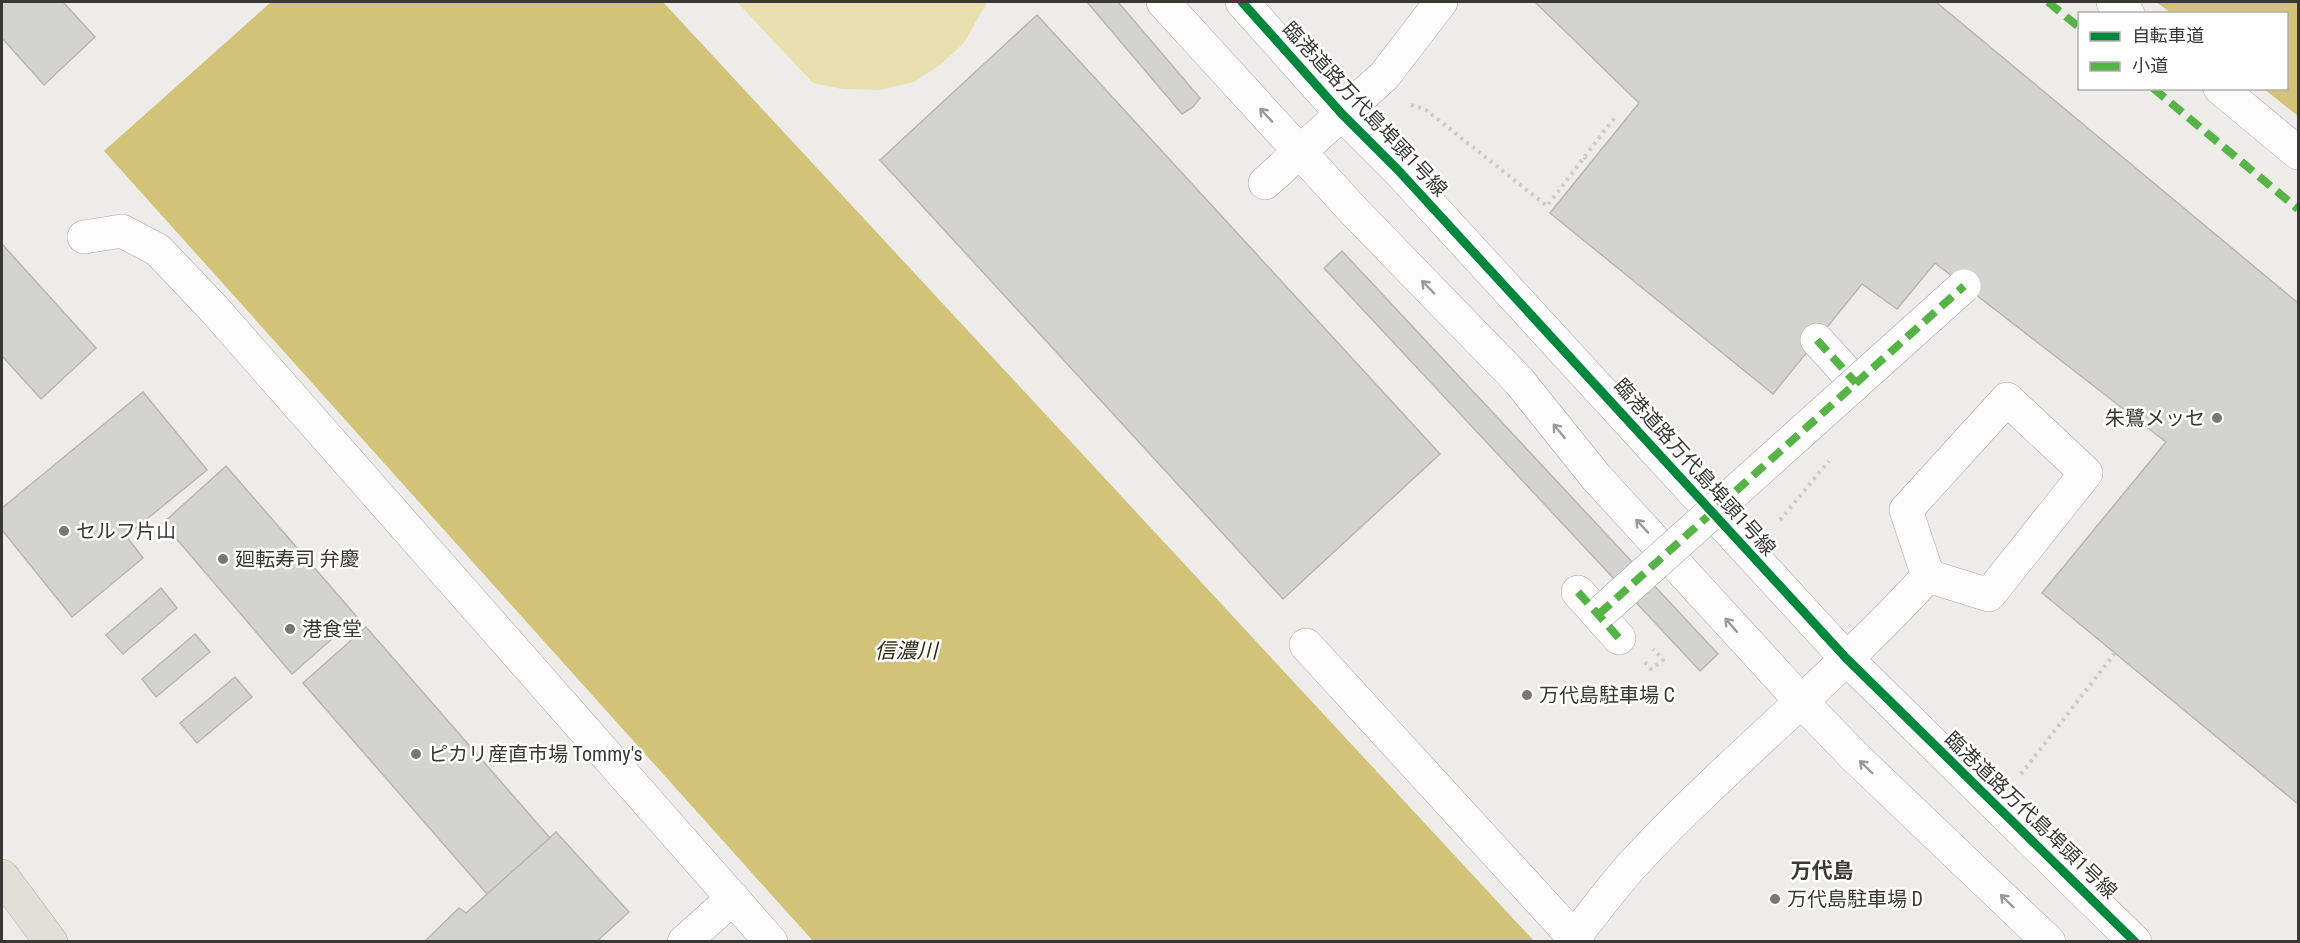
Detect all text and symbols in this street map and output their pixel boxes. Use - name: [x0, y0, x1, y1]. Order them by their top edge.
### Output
- legend: [2078, 12, 2288, 90]
- street label: 臨港道路万代島埠頭1号線: [1278, 17, 1452, 201]
- text: 自転車道: [2132, 25, 2204, 46]
- text: 小道: [2132, 55, 2168, 76]
- one-way arrow: [1259, 107, 1273, 122]
- one-way arrow: [1421, 280, 1436, 295]
- street label: 臨港道路万代島埠頭1号線: [1609, 374, 1781, 560]
- place label: 朱鷺メッセ: [2105, 406, 2205, 430]
- marker: 朱鷺メッセ: [2210, 411, 2224, 425]
- one-way arrow: [1553, 424, 1566, 440]
- one-way arrow: [1635, 518, 1649, 533]
- place label: セルフ片山: [76, 519, 176, 543]
- marker: セルフ片山: [57, 524, 71, 538]
- place label: 廻転寿司 弁慶: [235, 547, 360, 571]
- marker: 廻転寿司 弁慶: [216, 552, 230, 566]
- place label: 港食堂: [302, 617, 362, 641]
- one-way arrow: [1725, 617, 1738, 633]
- marker: 港食堂: [283, 622, 297, 636]
- water label: 信濃川: [875, 639, 939, 663]
- place label: 万代島駐車場 C: [1539, 683, 1675, 707]
- marker: 万代島駐車場 C: [1520, 688, 1534, 702]
- street label: 臨港道路万代島埠頭1号線: [1940, 727, 2122, 903]
- place label: ピカリ産直市場 Tommy's: [428, 742, 643, 766]
- marker: ピカリ産直市場 Tommy's: [409, 747, 423, 761]
- one-way arrow: [1858, 759, 1873, 774]
- district label: 万代島: [1791, 859, 1854, 883]
- place label: 万代島駐車場 D: [1787, 887, 1923, 911]
- marker: 万代島駐車場 D: [1768, 892, 1782, 906]
- one-way arrow: [1999, 894, 2014, 908]

